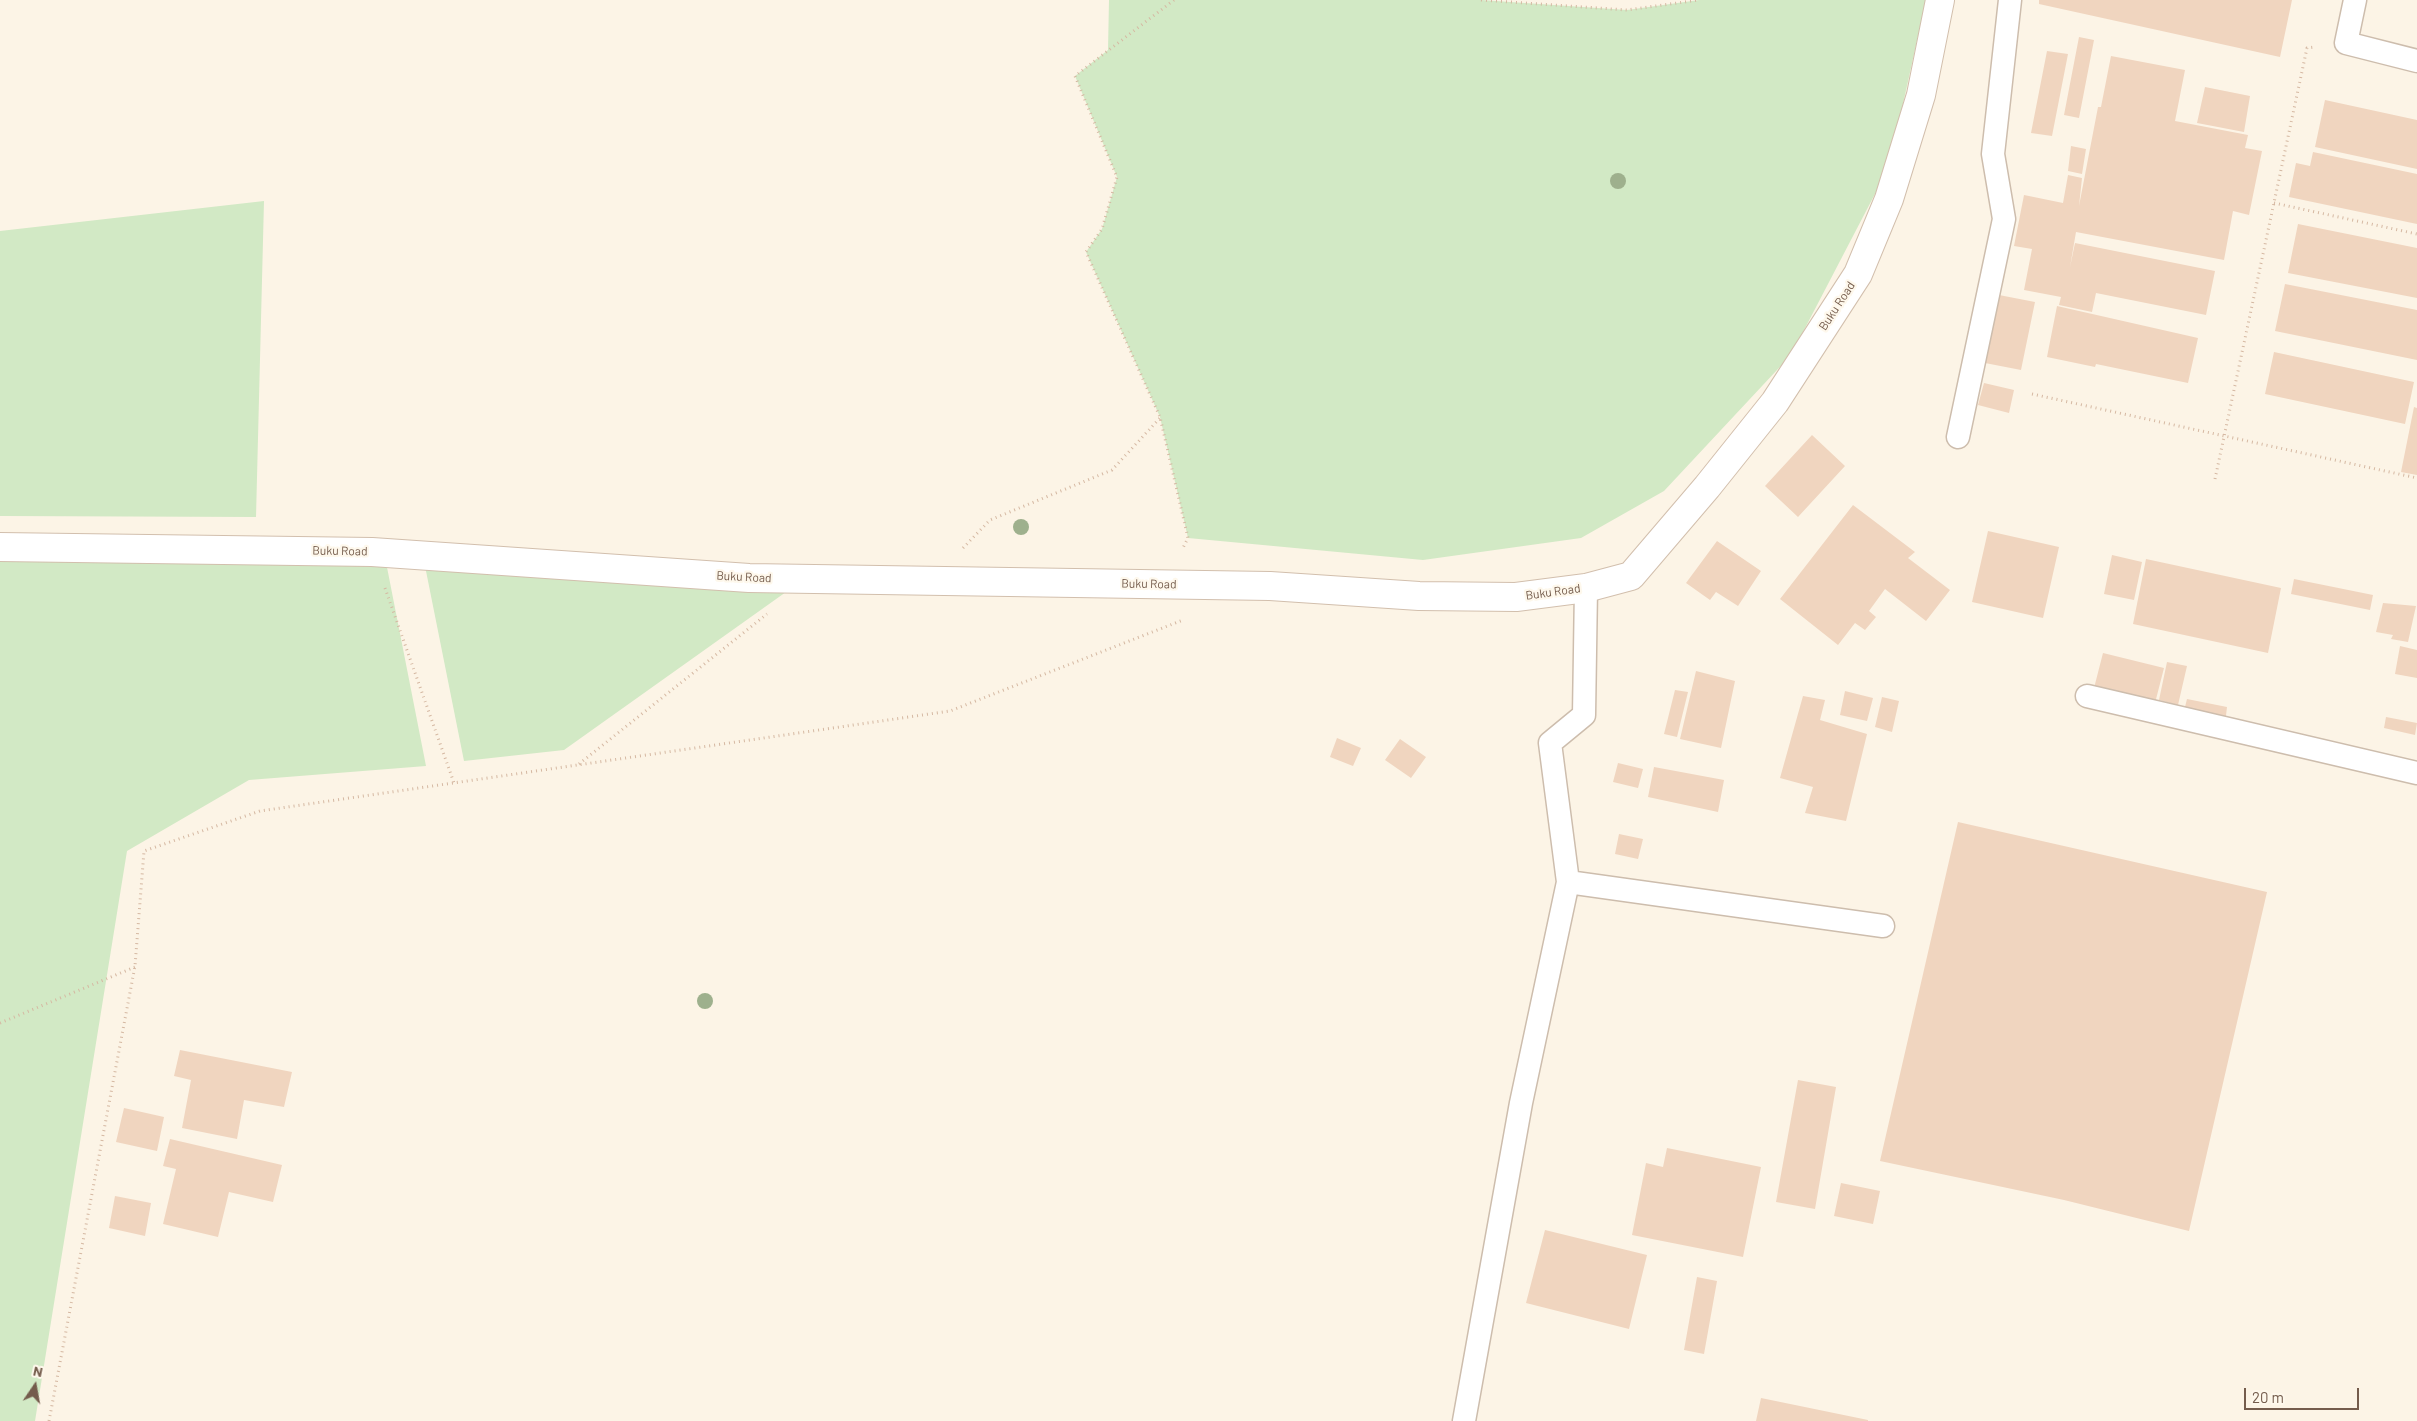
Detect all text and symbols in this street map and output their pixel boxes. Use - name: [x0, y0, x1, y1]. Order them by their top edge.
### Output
- street label: Buku Road: [1816, 279, 1858, 333]
- street label: Buku Road: [312, 543, 368, 559]
- street label: Buku Road: [716, 568, 772, 586]
- street label: Buku Road: [1121, 576, 1177, 592]
- street label: Buku Road: [1525, 581, 1581, 603]
- north arrow: [10, 1361, 60, 1411]
- text: N: [32, 1362, 45, 1380]
- scale bar: [2247, 1378, 2362, 1410]
- text: 20 m: [2252, 1388, 2284, 1406]

